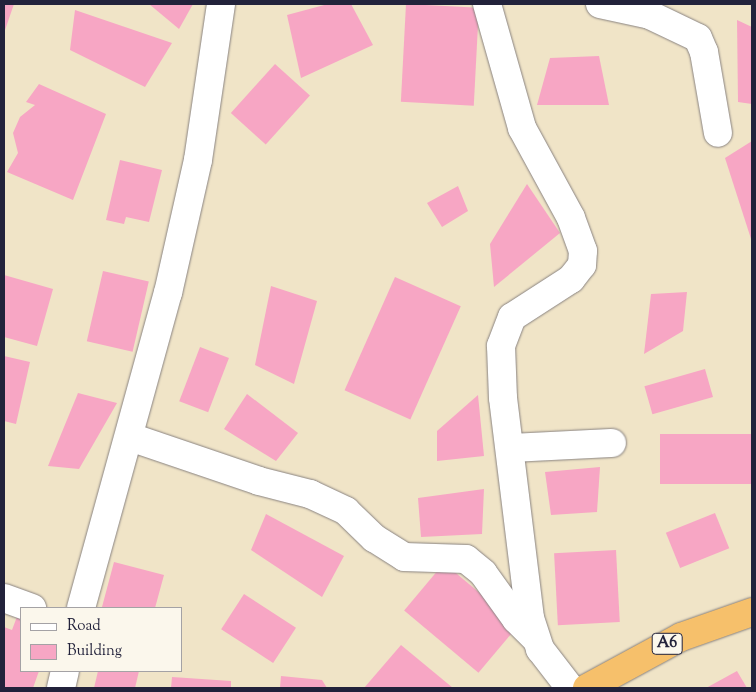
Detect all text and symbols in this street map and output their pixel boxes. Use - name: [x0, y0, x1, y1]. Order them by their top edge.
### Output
- legend: [20, 607, 182, 672]
- text: Road: [67, 616, 101, 637]
- road number: A6: [651, 630, 683, 658]
- text: Building: [67, 641, 122, 662]

